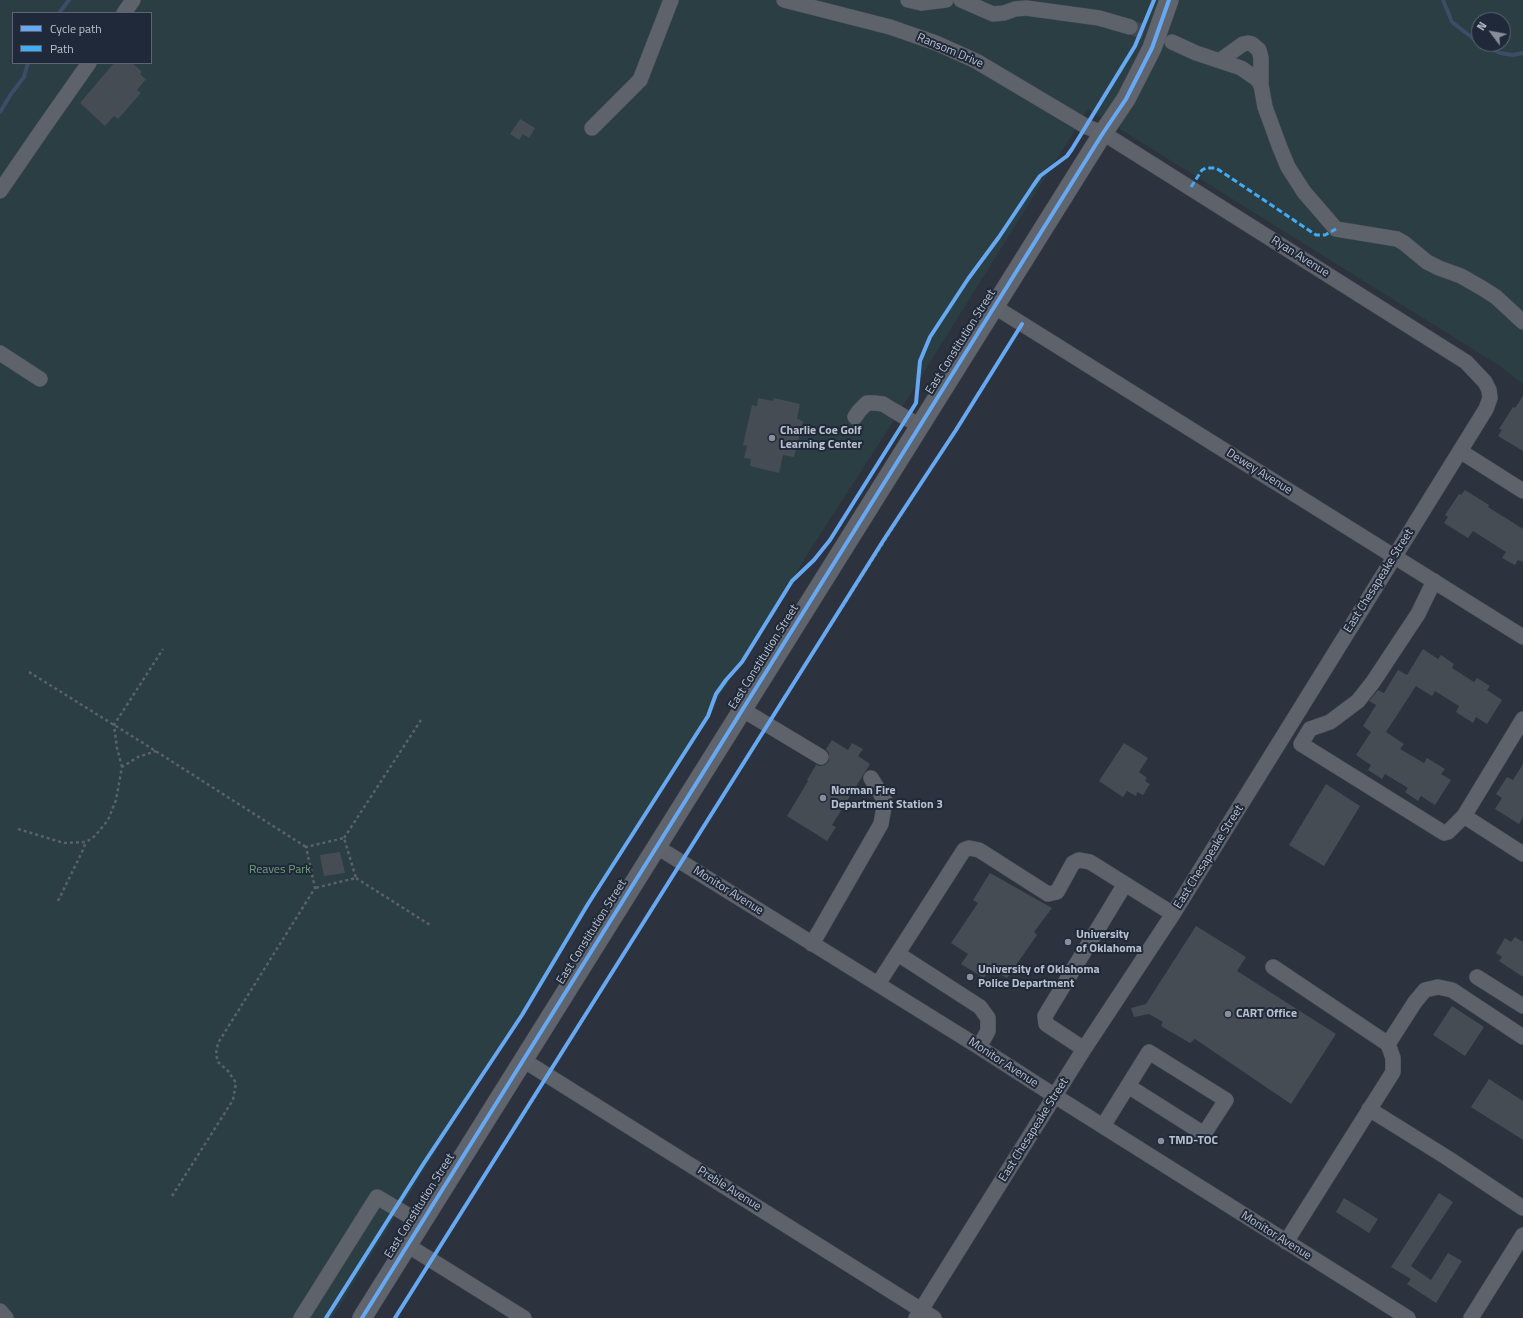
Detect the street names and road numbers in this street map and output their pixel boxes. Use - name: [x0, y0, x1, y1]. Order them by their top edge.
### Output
- street label: Ransom Drive: [915, 31, 985, 71]
- street label: Ryan Avenue: [1268, 233, 1332, 281]
- street label: East Constitution Street: [923, 287, 999, 397]
- street label: Dewey Avenue: [1223, 446, 1295, 498]
- street label: East Chesapeake Street: [1341, 527, 1417, 635]
- street label: East Constitution Street: [726, 602, 802, 712]
- street label: East Chesapeake Street: [1171, 803, 1247, 911]
- street label: Monitor Avenue: [690, 864, 766, 918]
- street label: East Constitution Street: [554, 877, 630, 987]
- street label: Monitor Avenue: [965, 1035, 1041, 1091]
- street label: East Chesapeake Street: [996, 1076, 1072, 1184]
- street label: East Constitution Street: [382, 1151, 458, 1261]
- street label: Preble Avenue: [694, 1164, 764, 1214]
- street label: Monitor Avenue: [1238, 1209, 1314, 1263]

